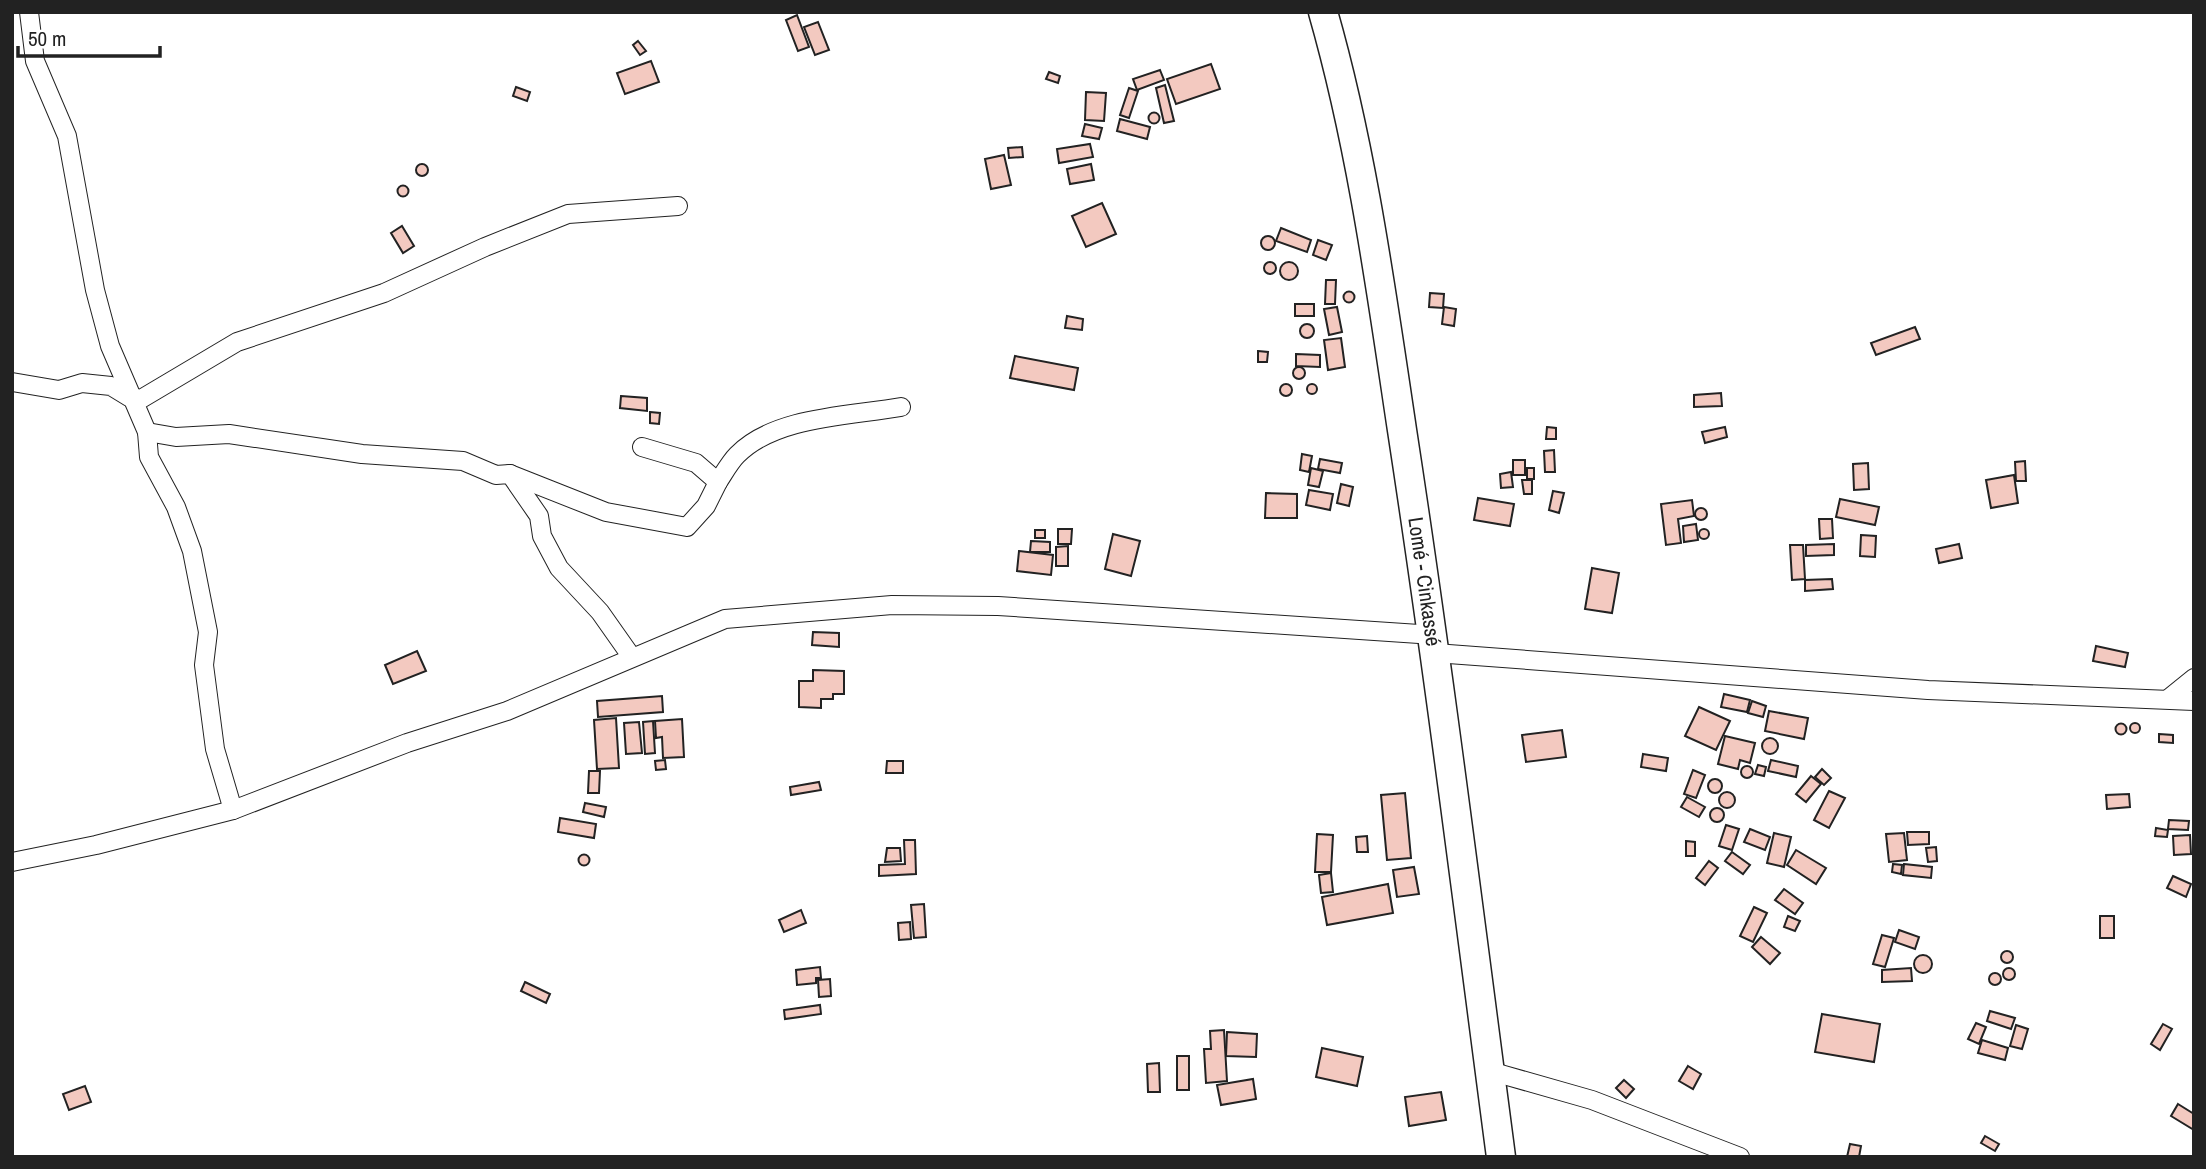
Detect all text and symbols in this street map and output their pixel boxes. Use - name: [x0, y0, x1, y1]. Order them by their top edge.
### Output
- scale bar: [18, 14, 159, 58]
- text: 50 m: [28, 24, 66, 53]
- street label: Lomé - Cinkassé: [1401, 515, 1448, 648]

